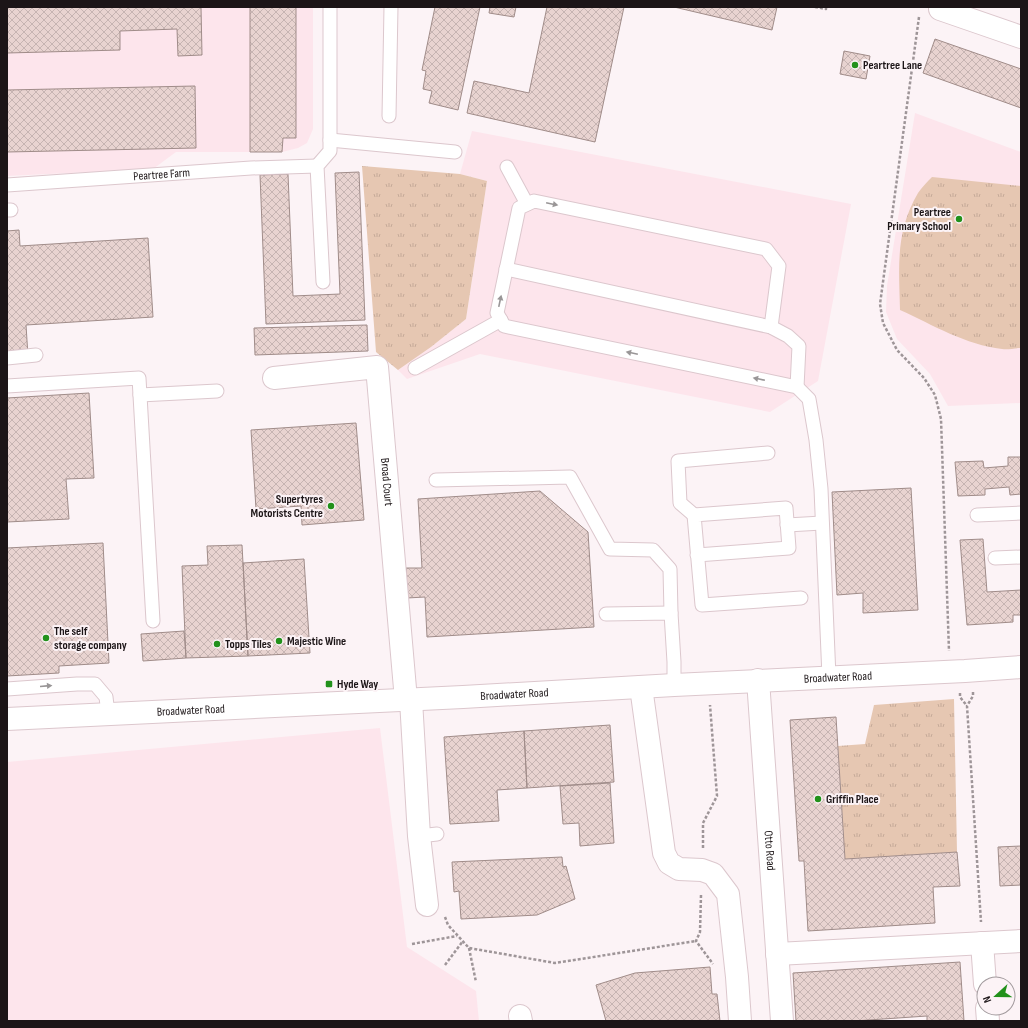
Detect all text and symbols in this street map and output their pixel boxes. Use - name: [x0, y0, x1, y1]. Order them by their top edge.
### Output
- place label: Peartree Lane: [863, 58, 922, 73]
- marker: Peartree Lane: [850, 60, 860, 70]
- street label: Peartree Farm: [133, 165, 191, 184]
- one-way arrow: [546, 202, 558, 208]
- place label: Peartree Primary School: [887, 205, 951, 234]
- marker: Peartree Primary School: [954, 214, 964, 224]
- one-way arrow: [497, 295, 503, 307]
- one-way arrow: [626, 349, 638, 355]
- one-way arrow: [753, 376, 765, 382]
- street label: Broad Court: [377, 457, 397, 507]
- place label: Supertyres Motorists Centre: [251, 492, 323, 521]
- marker: Supertyres Motorists Centre: [326, 501, 336, 511]
- place label: The self storage company: [54, 624, 127, 653]
- marker: The self storage company: [41, 633, 51, 643]
- place label: Majestic Wine: [287, 634, 346, 649]
- marker: Majestic Wine: [274, 636, 284, 646]
- place label: Topps Tiles: [225, 637, 272, 652]
- marker: Topps Tiles: [212, 639, 222, 649]
- street label: Broadwater Road: [804, 668, 872, 686]
- place label: Hyde Way: [337, 677, 378, 692]
- marker: Hyde Way: [324, 679, 334, 689]
- one-way arrow: [40, 683, 52, 690]
- street label: Broadwater Road: [480, 685, 549, 704]
- street label: Broadwater Road: [156, 701, 225, 719]
- place label: Griffin Place: [826, 792, 879, 807]
- marker: Griffin Place: [813, 794, 823, 804]
- street label: Otto Road: [761, 830, 779, 871]
- north arrow: [976, 976, 1016, 1016]
- text: N: [980, 994, 994, 1004]

